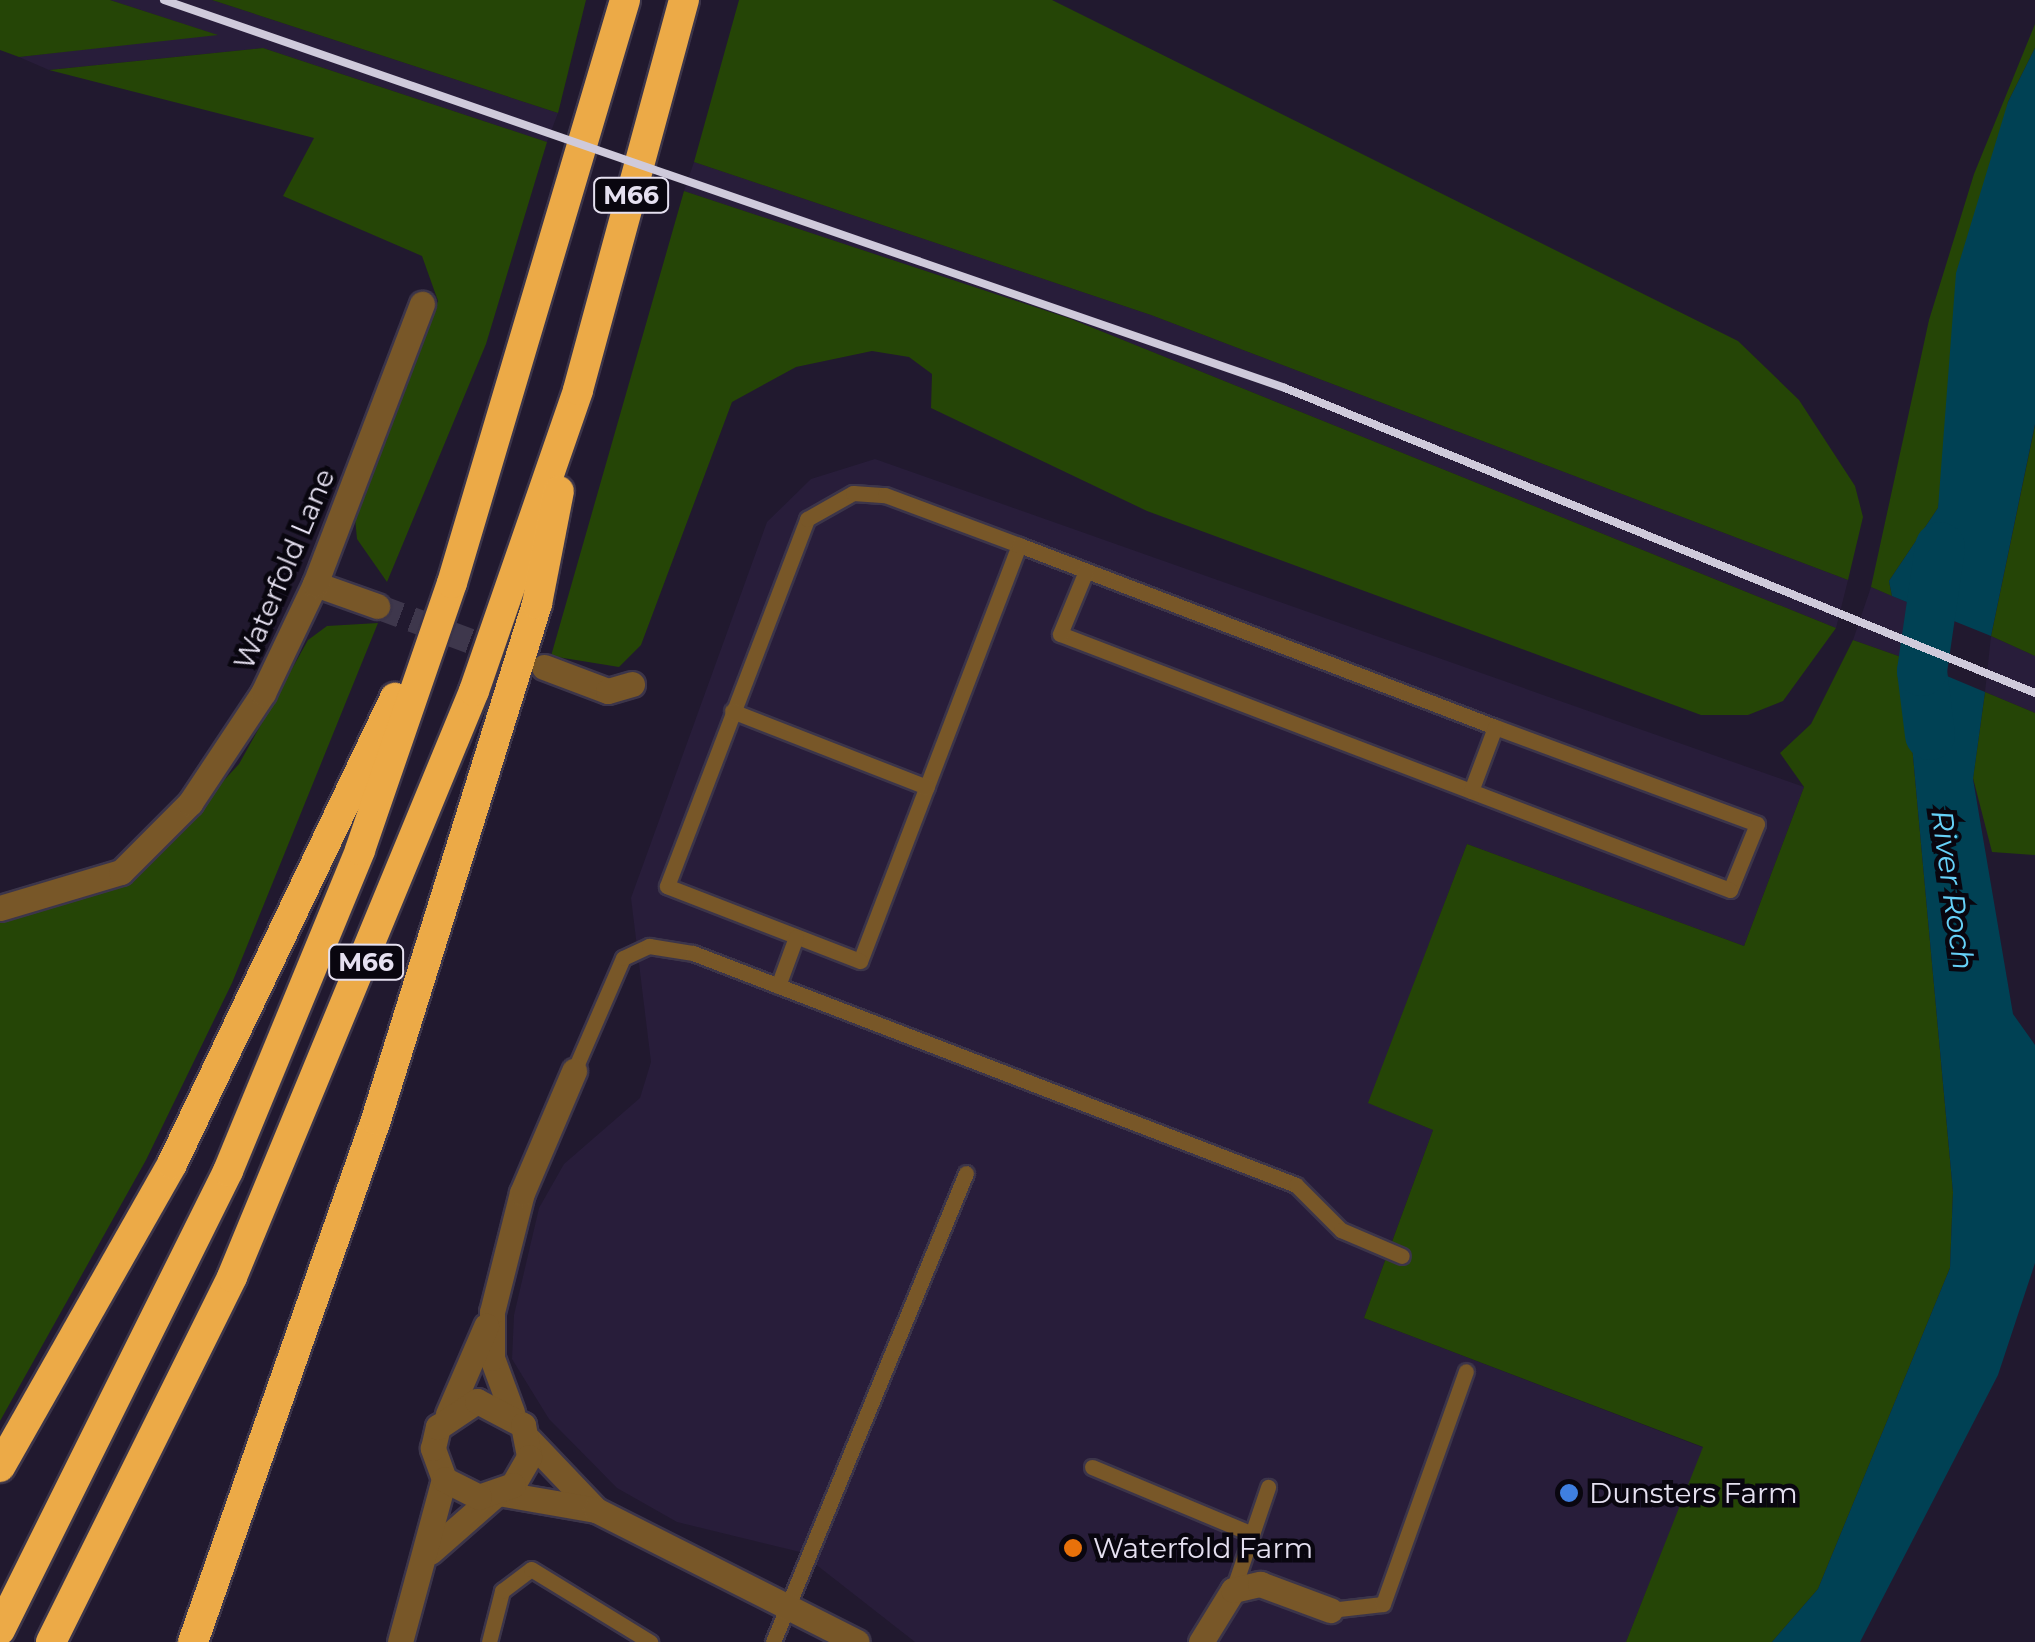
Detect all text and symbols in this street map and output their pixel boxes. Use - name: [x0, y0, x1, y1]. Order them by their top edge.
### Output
- road number: M66: [591, 175, 671, 215]
- street label: Waterfold Lane: [227, 464, 341, 674]
- water label: River Roch: [1923, 808, 1981, 972]
- road number: M66: [326, 942, 406, 982]
- place label: Dunsters Farm: [1589, 1476, 1798, 1510]
- marker: Dunsters Farm: [1558, 1482, 1580, 1504]
- place label: Waterfold Farm: [1093, 1531, 1313, 1565]
- marker: Waterfold Farm: [1062, 1537, 1084, 1559]

